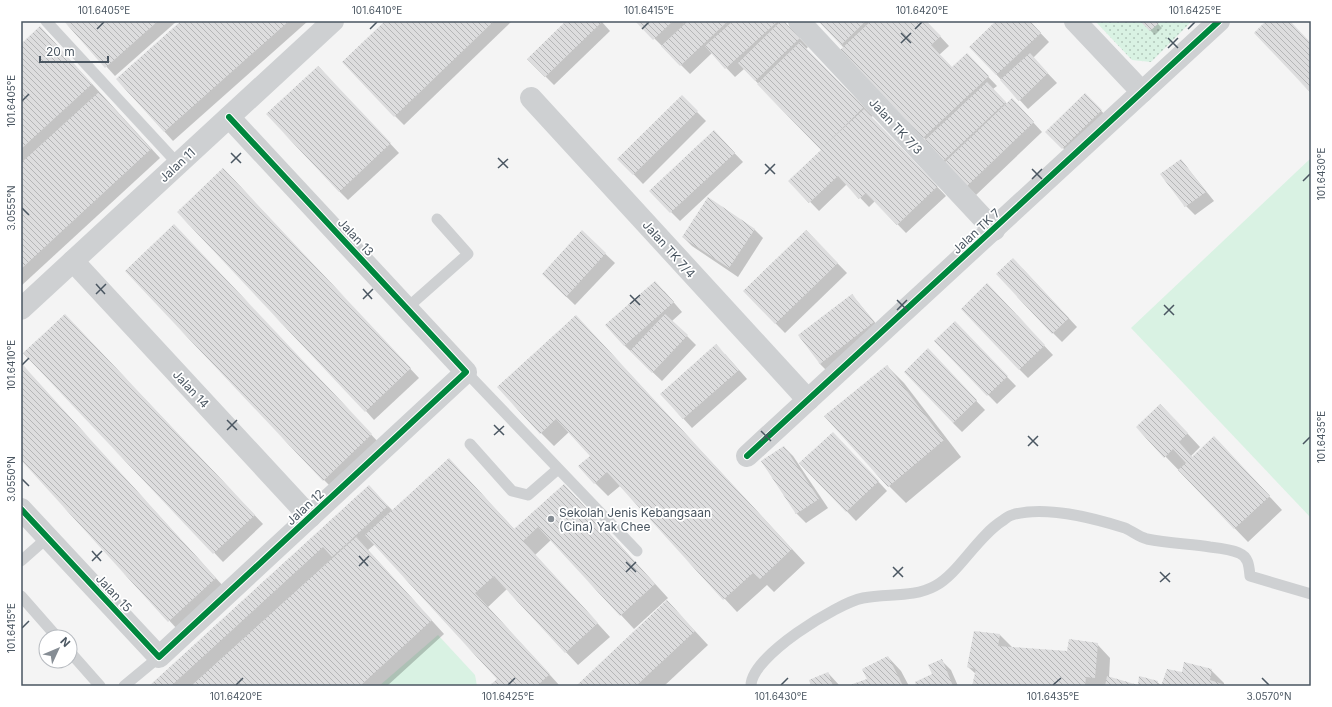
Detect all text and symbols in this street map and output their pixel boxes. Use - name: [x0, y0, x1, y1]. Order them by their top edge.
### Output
- text: 101.6405°E: [78, 4, 130, 16]
- text: 101.6410°E: [352, 4, 402, 16]
- text: 101.6415°E: [624, 4, 674, 16]
- text: 101.6420°E: [896, 4, 948, 16]
- text: 101.6425°E: [1169, 4, 1221, 16]
- scale bar: [40, 38, 108, 64]
- text: 20 m: [46, 44, 75, 59]
- text: 101.6405°E: [5, 75, 17, 127]
- street label: Jalan TK 7/3: [866, 95, 926, 157]
- street label: Jalan 11: [156, 145, 198, 185]
- text: 101.6430°E: [1315, 148, 1327, 200]
- text: 3.0555°N: [5, 185, 17, 231]
- street label: Jalan TK 7: [949, 205, 1003, 257]
- street label: Jalan 13: [335, 215, 377, 259]
- street label: Jalan TK 7/4: [639, 217, 699, 281]
- text: 101.6410°E: [5, 340, 17, 390]
- street label: Jalan 14: [170, 367, 212, 411]
- text: 101.6435°E: [1315, 411, 1327, 463]
- text: 3.0550°N: [5, 456, 17, 502]
- street label: Jalan 12: [283, 486, 327, 528]
- place label: Sekolah Jenis Kebangsaan (Cina) Yak Chee: [559, 505, 711, 534]
- marker: Sekolah Jenis Kebangsaan (Cina) Yak Chee: [546, 514, 556, 524]
- street label: Jalan 15: [93, 571, 135, 615]
- text: 101.6415°E: [5, 603, 17, 653]
- north arrow: [38, 629, 78, 669]
- text: N: [57, 634, 73, 650]
- text: 101.6420°E: [210, 690, 262, 702]
- text: 101.6425°E: [482, 690, 534, 702]
- text: 101.6430°E: [755, 690, 807, 702]
- text: 101.6435°E: [1027, 690, 1079, 702]
- text: 3.0570°N: [1247, 690, 1291, 702]

